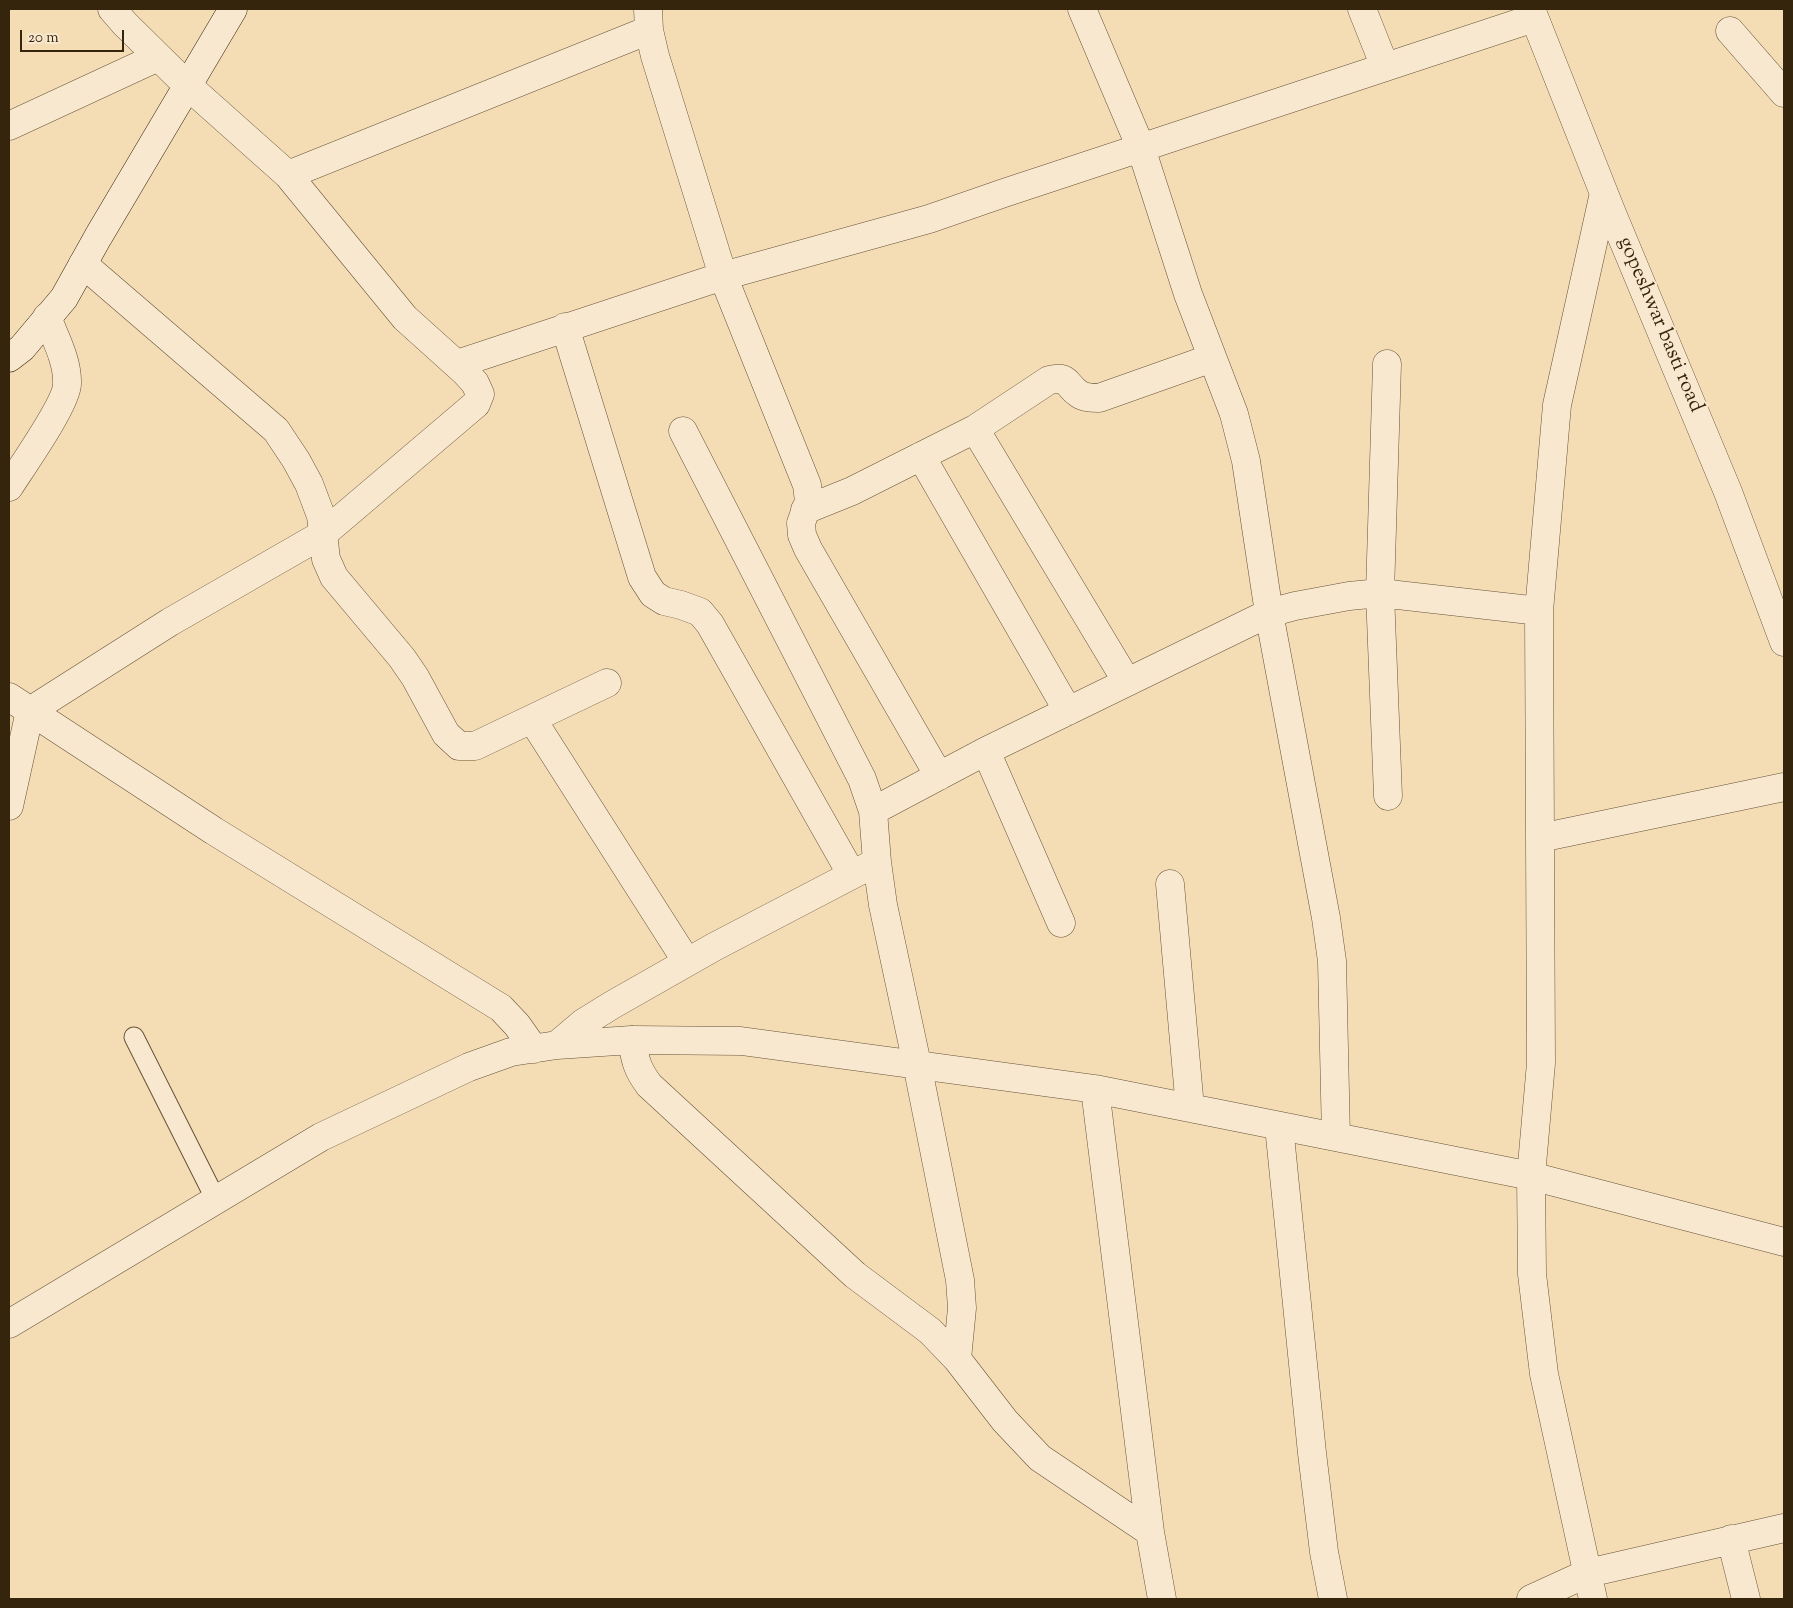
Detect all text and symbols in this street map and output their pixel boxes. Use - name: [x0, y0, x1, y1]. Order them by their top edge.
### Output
- scale bar: [22, 20, 126, 52]
- text: 20 m: [28, 28, 59, 49]
- street label: gopeshwar basti road: [1611, 233, 1707, 417]

